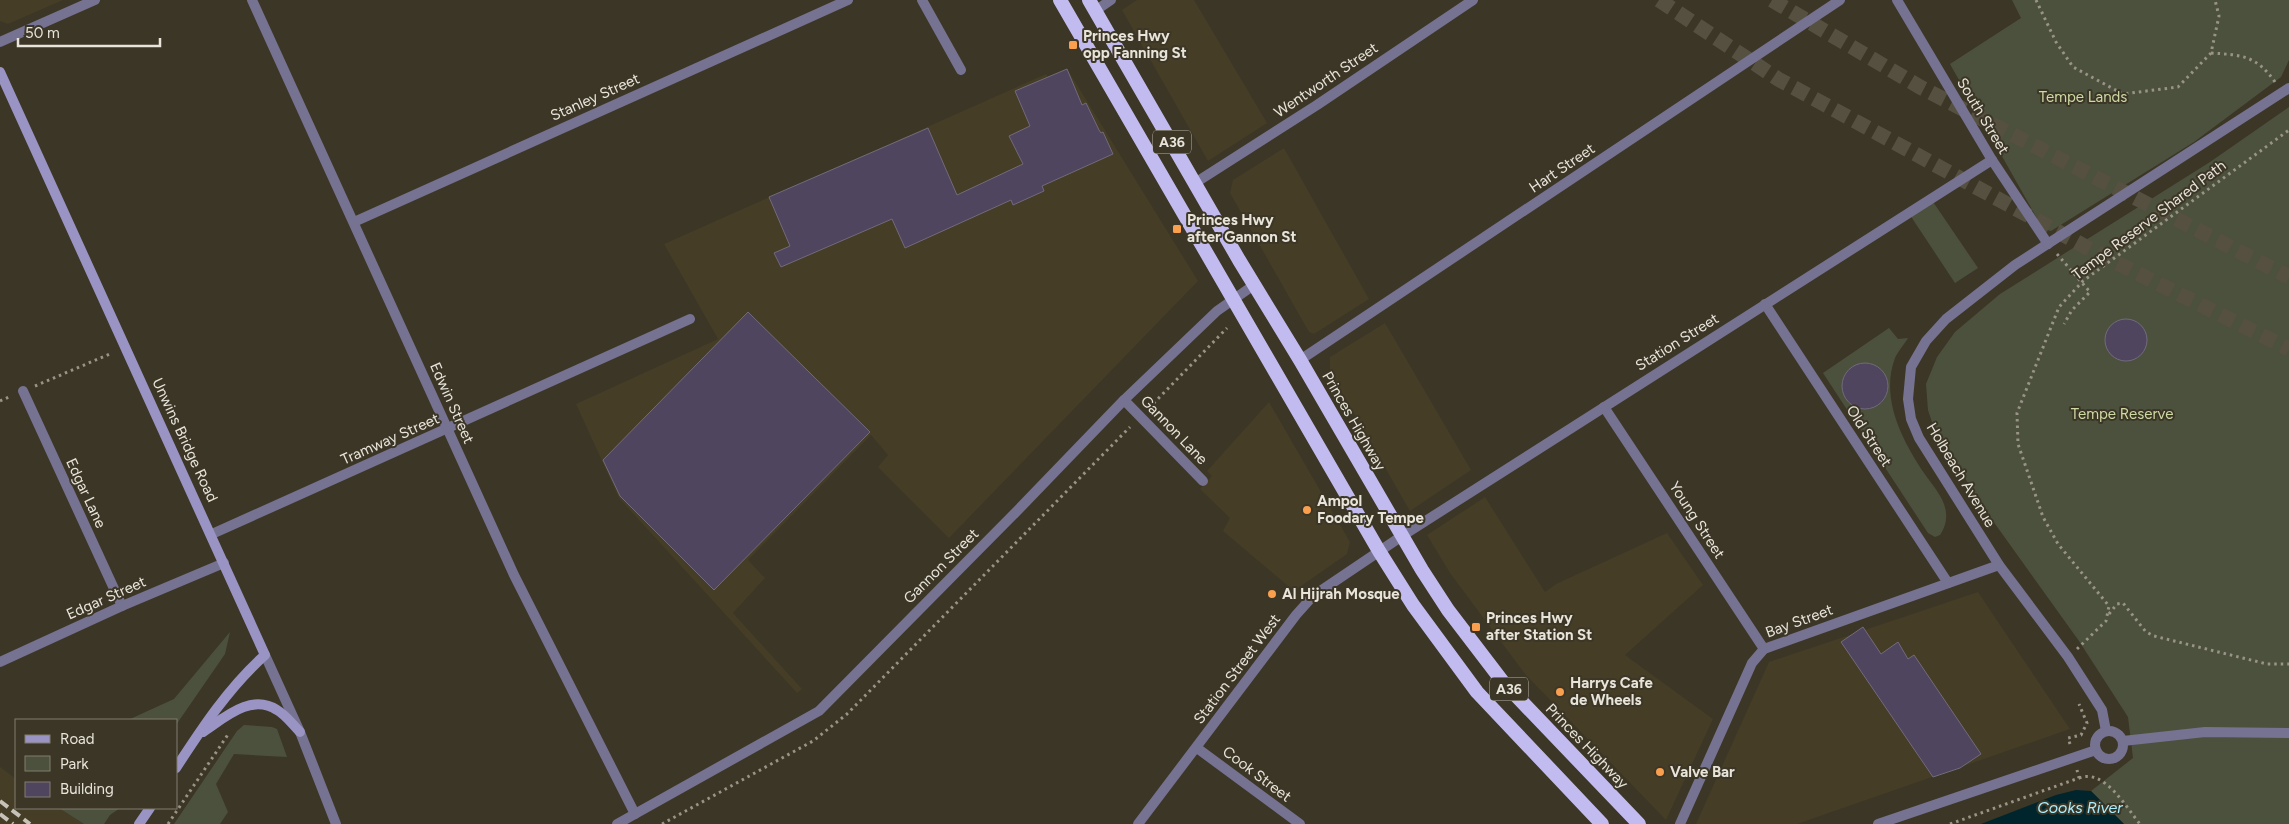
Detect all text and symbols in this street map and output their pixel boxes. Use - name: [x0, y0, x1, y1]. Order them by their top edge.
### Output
- scale bar: [18, 15, 160, 47]
- text: 50 m: [25, 24, 60, 42]
- place label: Princes Hwy opp Fanning St: [1083, 27, 1187, 62]
- street label: Wentworth Street: [1271, 38, 1382, 121]
- marker: Princes Hwy opp Fanning St: [1067, 39, 1079, 51]
- street label: Stanley Street: [548, 69, 643, 125]
- street label: South Street: [1953, 74, 2013, 158]
- park label: Tempe Lands: [2039, 88, 2127, 106]
- road number: A36: [1153, 130, 1191, 154]
- street label: Hart Street: [1526, 139, 1599, 197]
- street label: Tempe Reserve Shared Path: [2069, 156, 2229, 284]
- place label: Princes Hwy after Gannon St: [1187, 211, 1296, 246]
- marker: Princes Hwy after Gannon St: [1171, 223, 1183, 235]
- street label: Station Street: [1632, 309, 1722, 375]
- street label: Edwin Street: [426, 360, 478, 447]
- street label: Princes Highway: [1318, 368, 1390, 474]
- street label: Unwins Bridge Road: [148, 375, 222, 505]
- street label: Gannon Lane: [1137, 392, 1211, 468]
- street label: Old Street: [1843, 402, 1896, 470]
- park label: Tempe Reserve: [2071, 405, 2173, 423]
- street label: Tramway Street: [338, 409, 442, 469]
- street label: Holbeach Avenue: [1923, 419, 1999, 531]
- street label: Edgar Lane: [62, 455, 110, 531]
- street label: Young Street: [1665, 478, 1729, 562]
- place label: Ampol Foodary Tempe: [1317, 492, 1425, 527]
- marker: Ampol Foodary Tempe: [1301, 504, 1313, 516]
- street label: Gannon Street: [900, 525, 982, 607]
- street label: Edgar Street: [64, 572, 149, 623]
- place label: Al Hijrah Mosque: [1282, 585, 1400, 603]
- marker: Al Hijrah Mosque: [1266, 588, 1278, 600]
- street label: Bay Street: [1763, 600, 1835, 641]
- place label: Princes Hwy after Station St: [1486, 609, 1592, 644]
- street label: Station Street West: [1190, 610, 1284, 727]
- marker: Princes Hwy after Station St: [1470, 621, 1482, 633]
- place label: Harrys Cafe de Wheels: [1570, 674, 1653, 709]
- road number: A36: [1490, 678, 1528, 701]
- marker: Harrys Cafe de Wheels: [1554, 686, 1566, 698]
- street label: Princes Highway: [1542, 700, 1632, 792]
- legend: [15, 719, 178, 809]
- text: Road: [60, 730, 95, 748]
- street label: Cook Street: [1219, 742, 1295, 806]
- text: Park: [60, 755, 89, 773]
- place label: Valve Bar: [1670, 763, 1735, 781]
- marker: Valve Bar: [1654, 766, 1666, 778]
- text: Building: [60, 780, 114, 798]
- water label: Cooks River: [2037, 798, 2123, 817]

